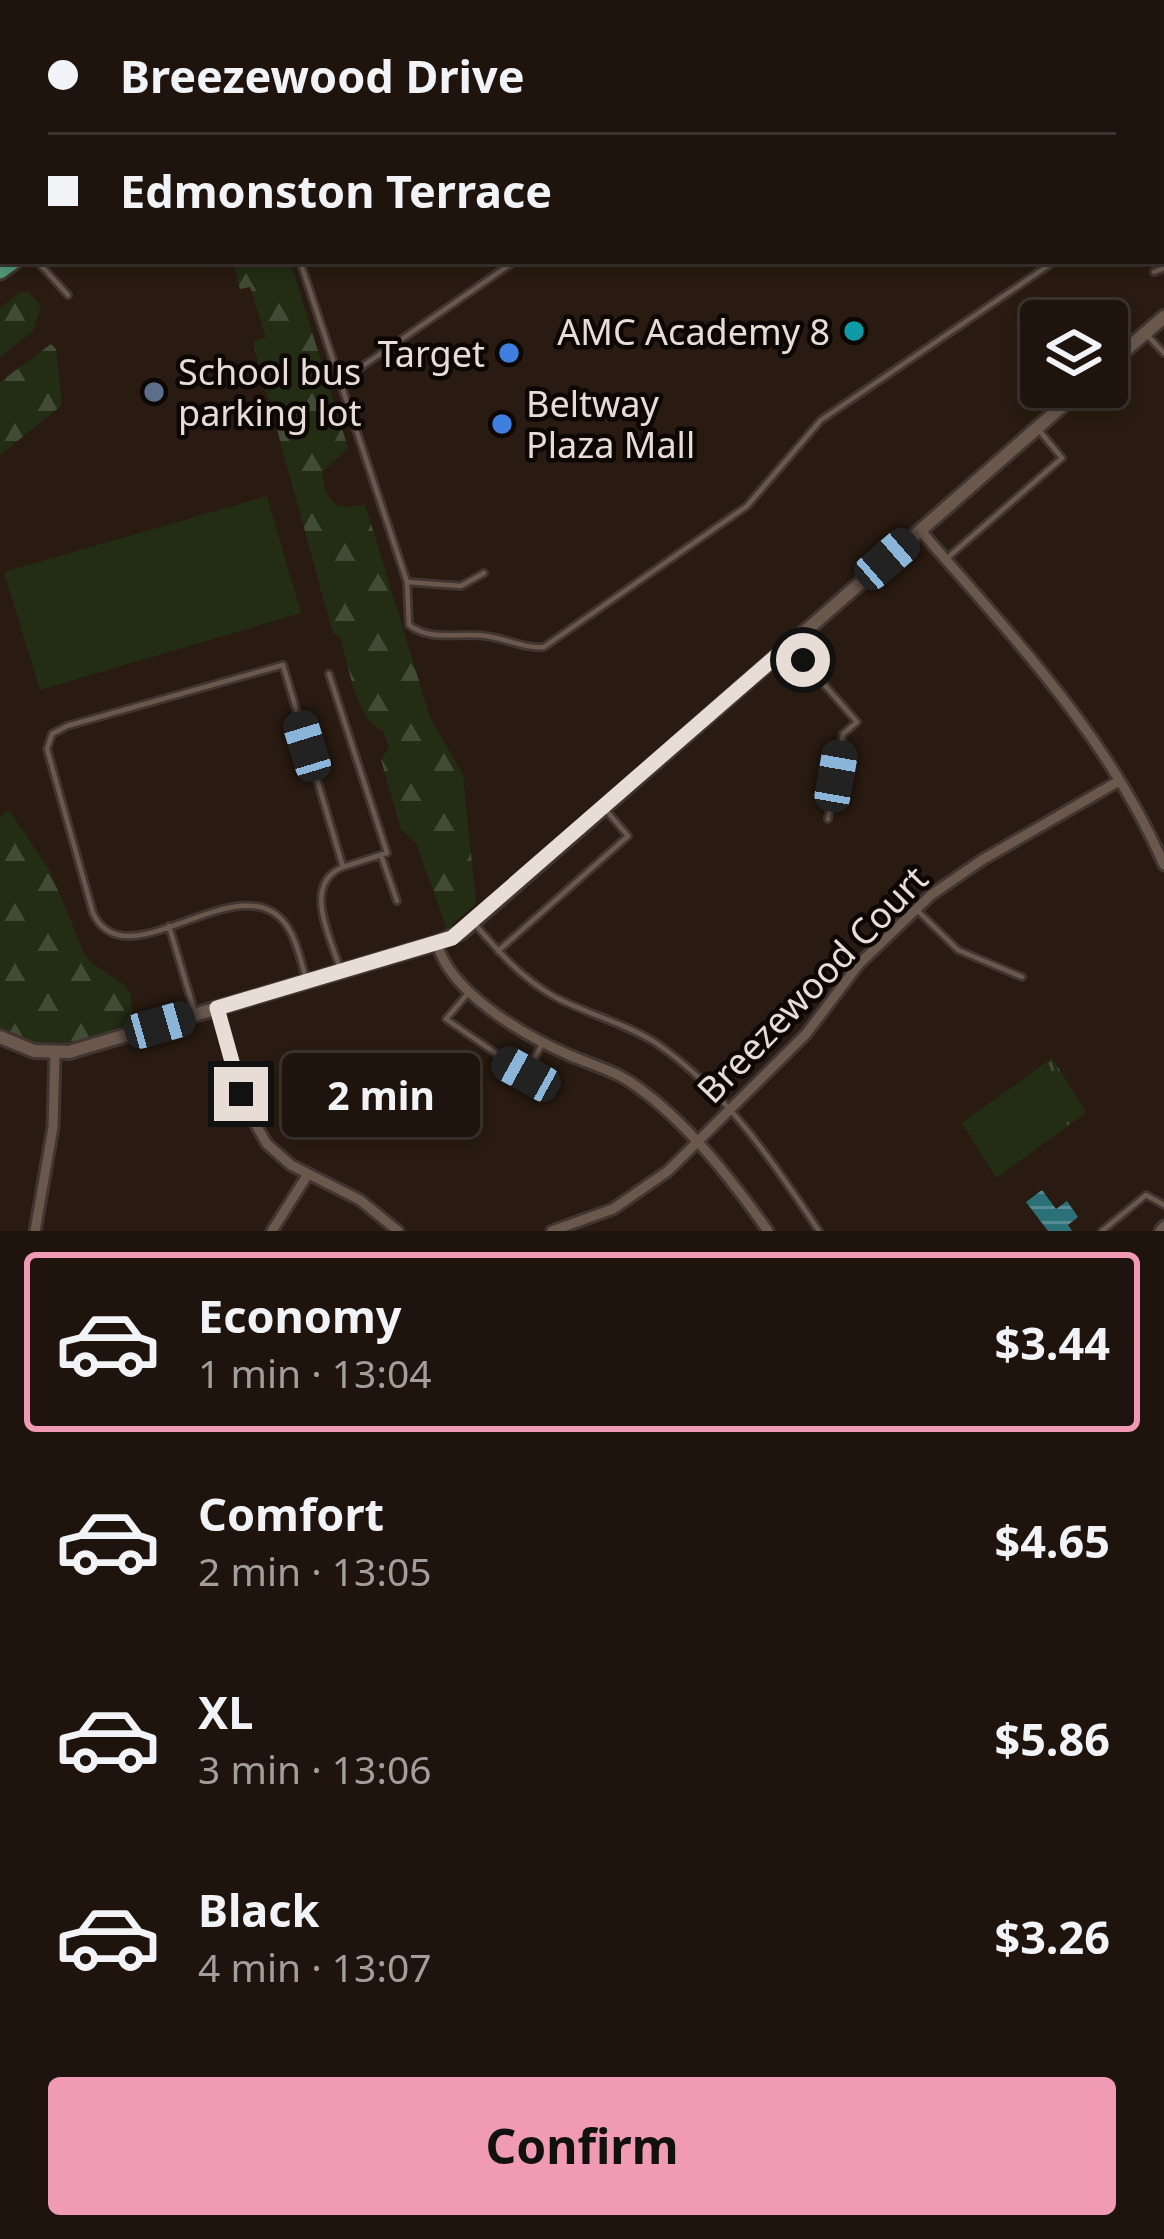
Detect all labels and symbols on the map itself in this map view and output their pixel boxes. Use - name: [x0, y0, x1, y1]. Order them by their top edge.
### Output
- place label: AMC Academy 8: [557, 307, 830, 356]
- marker: AMC Academy 8: [841, 318, 867, 344]
- place label: Target: [378, 329, 485, 378]
- marker: Target: [496, 340, 522, 366]
- place label: School bus parking lot: [178, 347, 362, 437]
- marker: School bus parking lot: [141, 379, 167, 405]
- place label: Beltway Plaza Mall: [526, 379, 695, 469]
- marker: Beltway Plaza Mall: [489, 411, 515, 437]
- car: [848, 522, 926, 596]
- route start: [776, 633, 830, 687]
- car: [279, 706, 335, 786]
- car: [812, 737, 860, 815]
- street label: Breezewood Court: [686, 855, 938, 1113]
- car: [120, 998, 200, 1052]
- car: [486, 1041, 566, 1107]
- callout: 2 min: [283, 1052, 481, 1136]
- route end: [214, 1067, 268, 1121]

